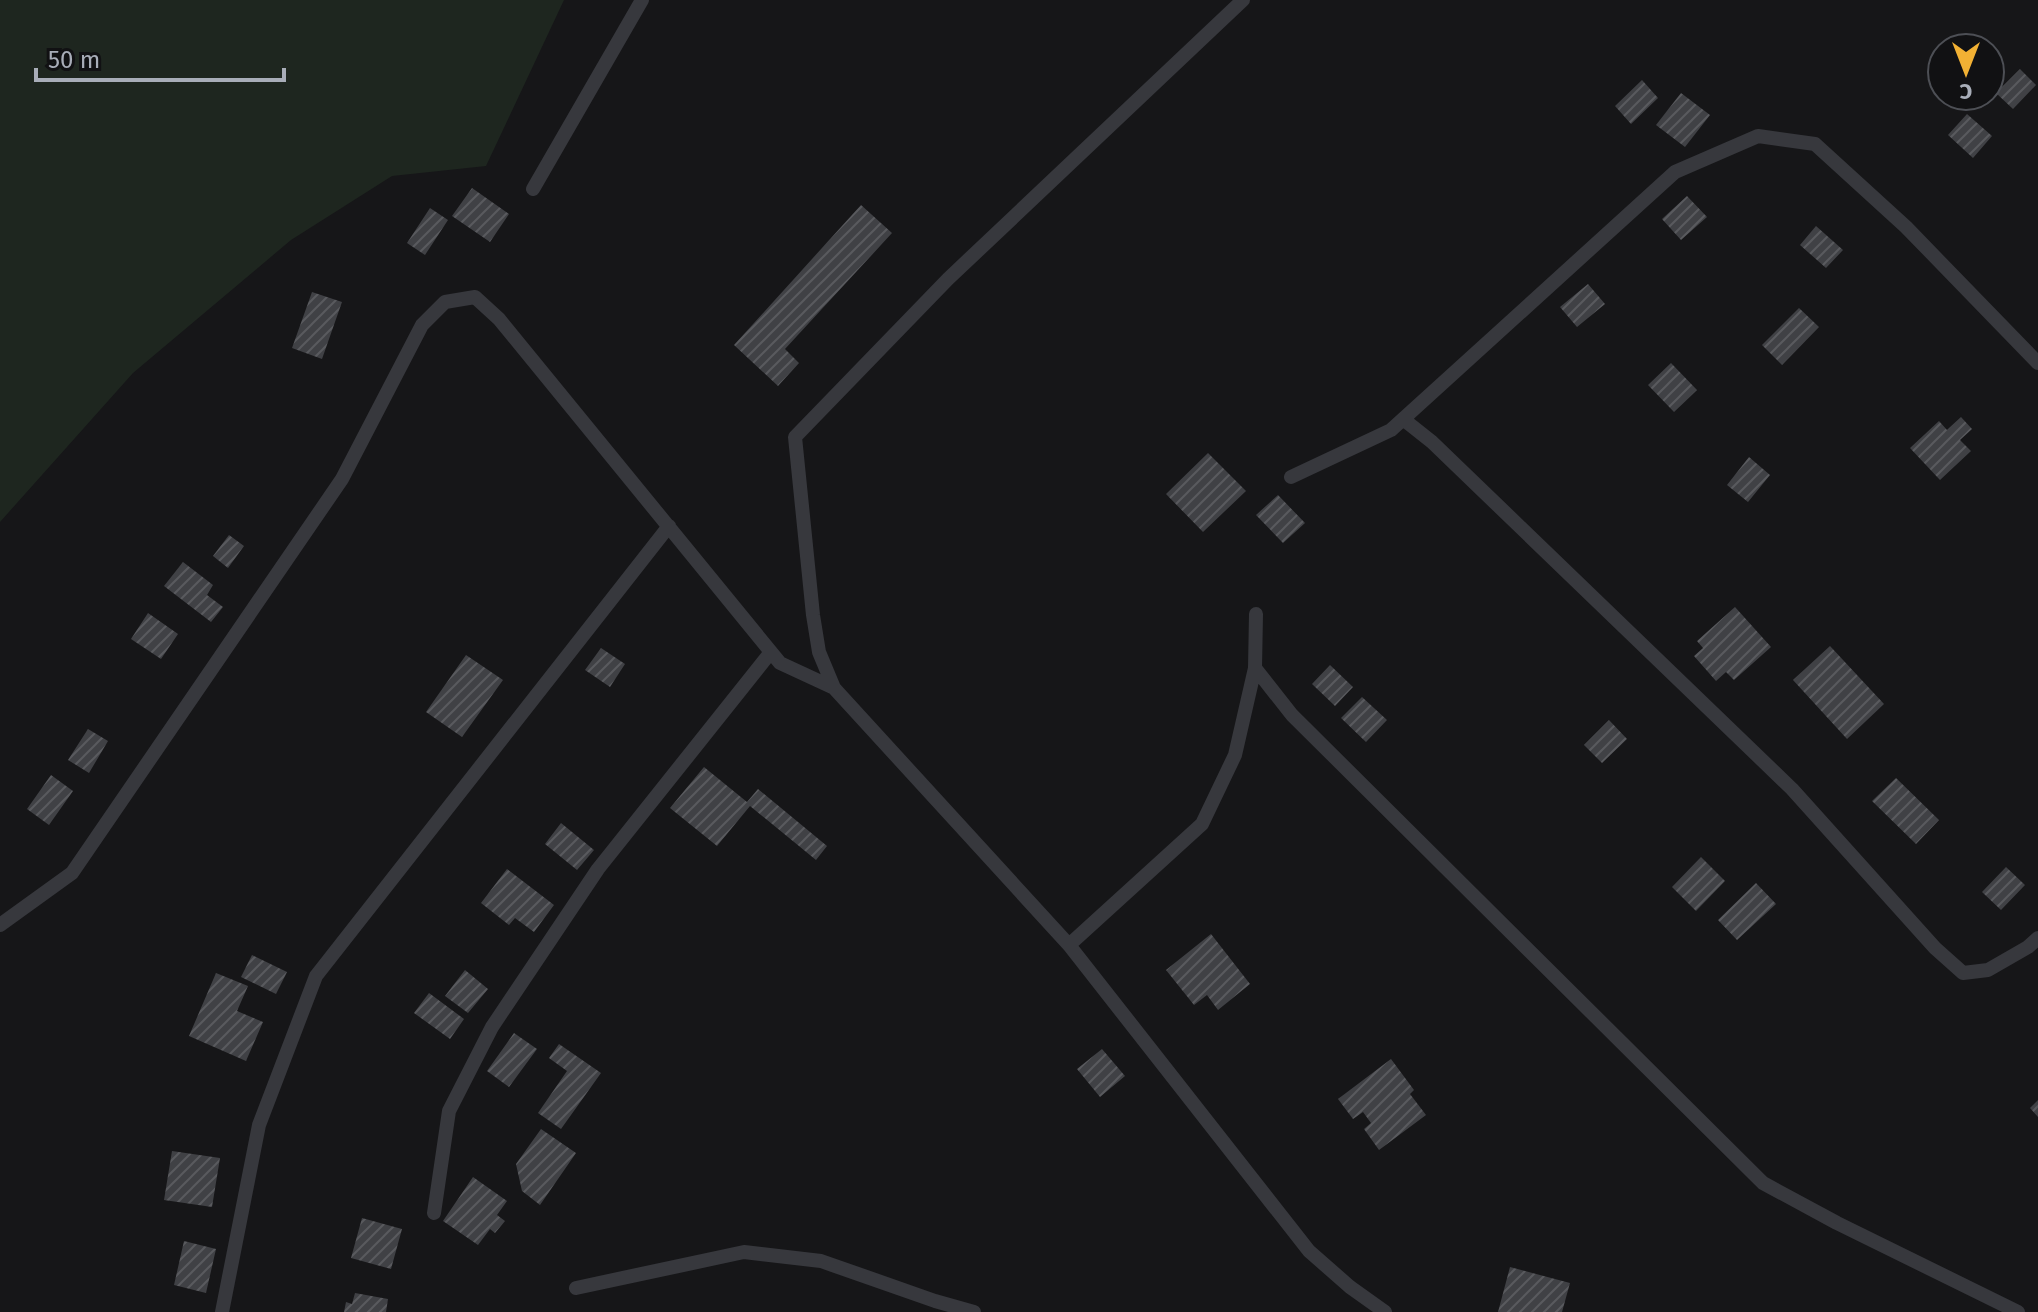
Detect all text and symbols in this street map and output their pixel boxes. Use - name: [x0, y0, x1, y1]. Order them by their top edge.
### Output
- scale bar: [36, 32, 284, 82]
- north arrow: [1926, 32, 2006, 112]
- text: 50 m: [48, 46, 100, 74]
- text: С: [1959, 78, 1972, 105]

